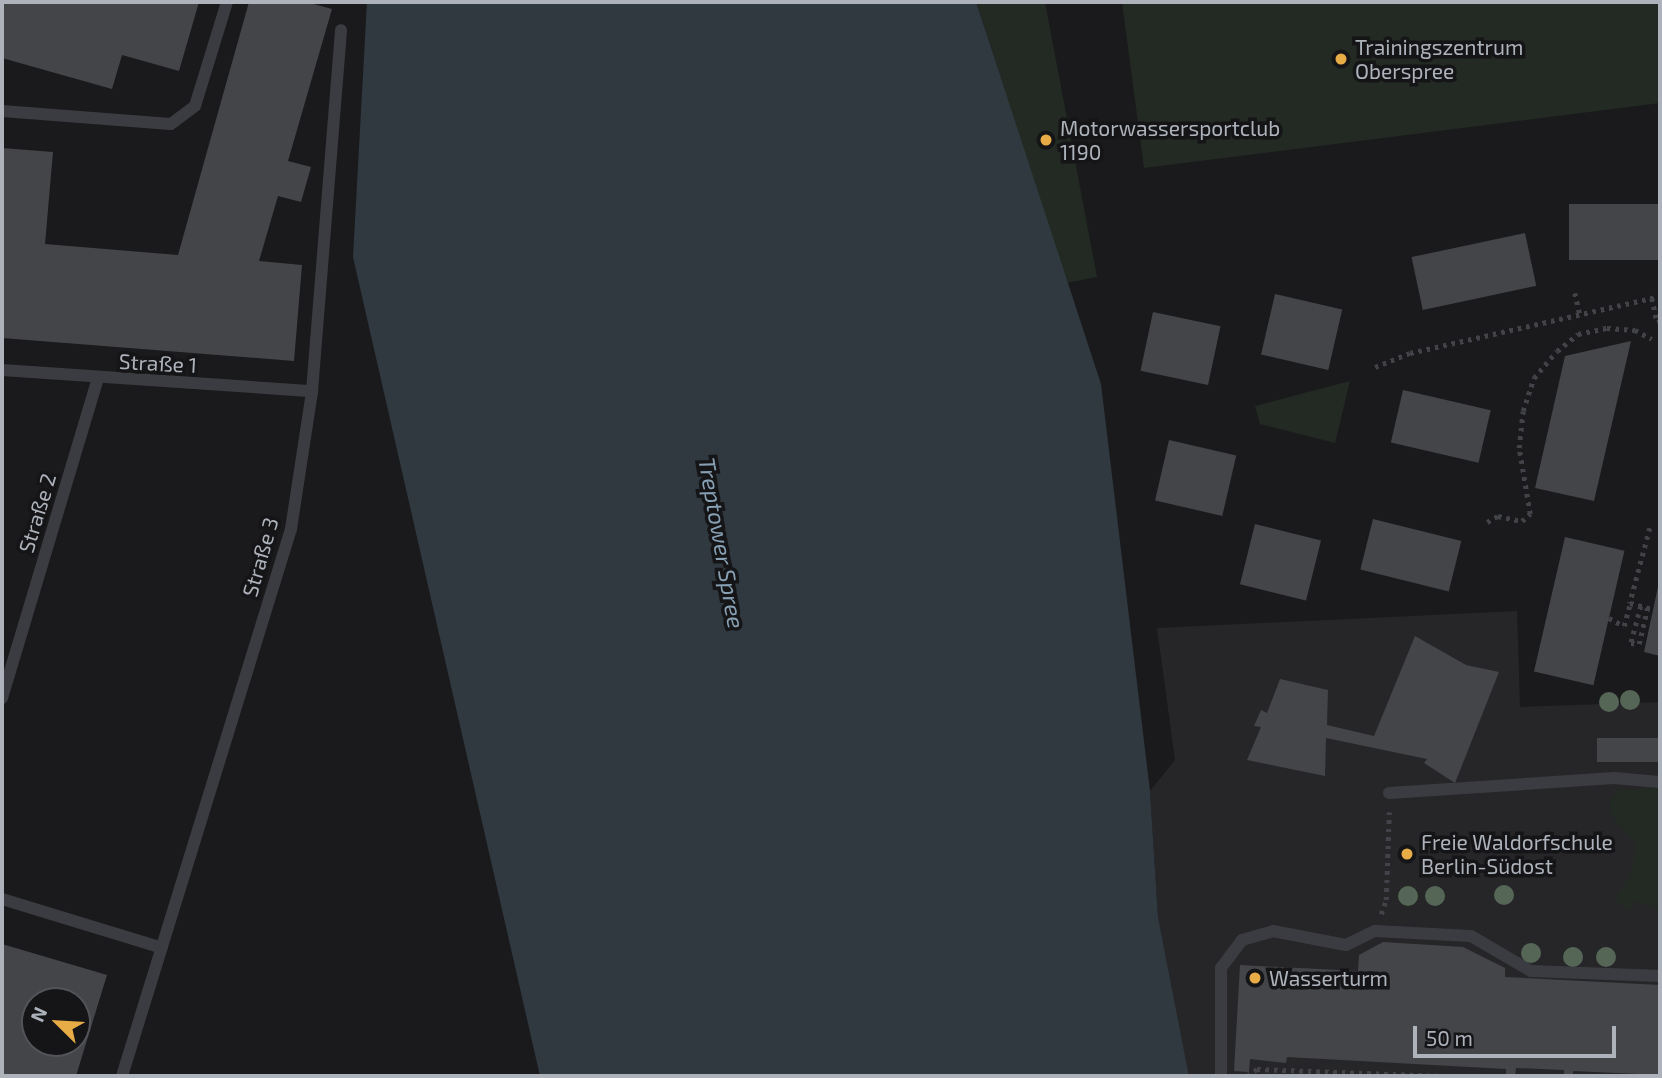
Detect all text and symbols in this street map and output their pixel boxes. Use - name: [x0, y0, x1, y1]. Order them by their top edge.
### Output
- place label: Trainingszentrum Oberspree: [1355, 34, 1523, 84]
- marker: Trainingszentrum Oberspree: [1333, 51, 1349, 67]
- place label: Motorwassersportclub 1190: [1060, 115, 1280, 165]
- marker: Motorwassersportclub 1190: [1038, 132, 1054, 148]
- street label: Straße 1: [118, 348, 198, 378]
- water label: Treptower Spree: [693, 455, 751, 631]
- street label: Straße 2: [13, 470, 61, 556]
- street label: Straße 3: [237, 514, 283, 600]
- place label: Freie Waldorfschule Berlin-Südost: [1421, 829, 1613, 879]
- marker: Freie Waldorfschule Berlin-Südost: [1399, 846, 1415, 862]
- place label: Wasserturm: [1269, 965, 1388, 991]
- marker: Wasserturm: [1247, 970, 1263, 986]
- north arrow: [21, 987, 91, 1057]
- text: N: [25, 1003, 51, 1025]
- scale bar: [1417, 1012, 1620, 1056]
- text: 50 m: [1426, 1025, 1473, 1050]

